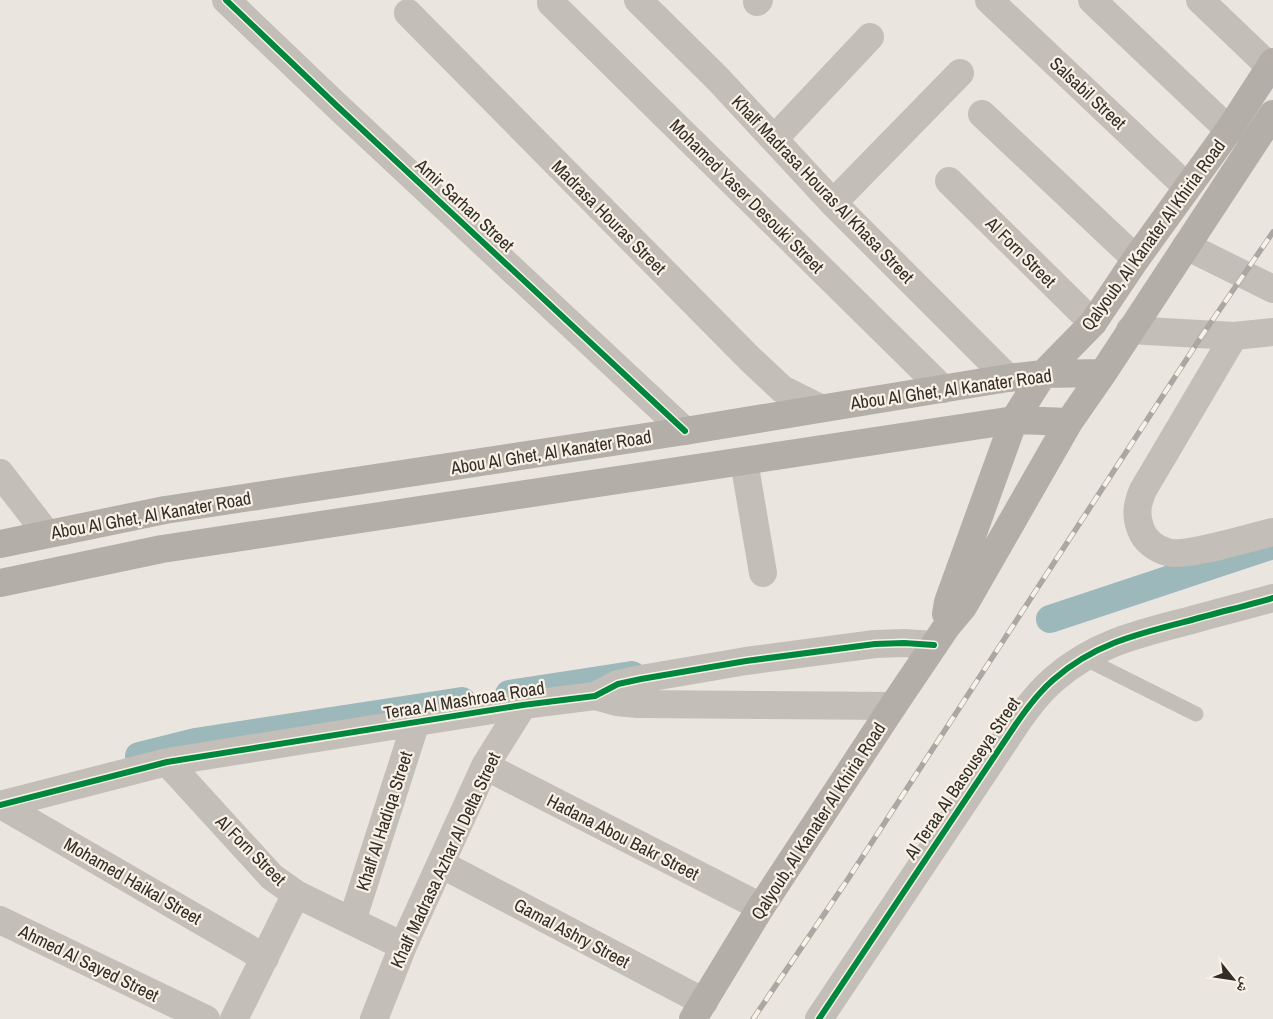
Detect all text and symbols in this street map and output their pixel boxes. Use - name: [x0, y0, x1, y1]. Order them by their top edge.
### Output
- street label: Salsabil Street: [1044, 51, 1132, 135]
- street label: Khalf Madrasa Houras Al Khasa Street: [726, 89, 920, 289]
- street label: Mohamed Yaser Desouki Street: [664, 113, 830, 279]
- street label: Qalyoub, Al Kanater Al Khiria Road: [1075, 134, 1231, 336]
- street label: Amir Sarhan Street: [410, 152, 520, 257]
- street label: Madrasa Houras Street: [546, 154, 672, 280]
- street label: Al Forn Street: [980, 211, 1062, 293]
- street label: Abou Al Ghet, Al Kanater Road: [848, 363, 1053, 416]
- street label: Abou Al Ghet, Al Kanater Road: [448, 424, 653, 480]
- street label: Abou Al Ghet, Al Kanater Road: [48, 485, 253, 545]
- street label: Teraa Al Mashroaa Road: [382, 675, 546, 725]
- street label: Al Teraa Al Basouseya Street: [898, 692, 1026, 865]
- street label: Qalyoub, Al Kanater Al Khiria Road: [745, 717, 891, 925]
- street label: Khalf Al Hadiqa Street: [350, 748, 418, 894]
- street label: Khalf Madrasa Azhar Al Delta Street: [384, 748, 506, 972]
- street label: Hadana Abou Bakr Street: [543, 788, 703, 886]
- street label: Al Forn Street: [210, 809, 292, 891]
- street label: Mohamed Haikal Street: [60, 831, 206, 931]
- street label: Gamal Ashry Street: [510, 892, 634, 974]
- street label: Ahmed Al Sayed Street: [14, 918, 163, 1008]
- north arrow: [1208, 954, 1258, 1004]
- text: ش: [1233, 975, 1256, 997]

